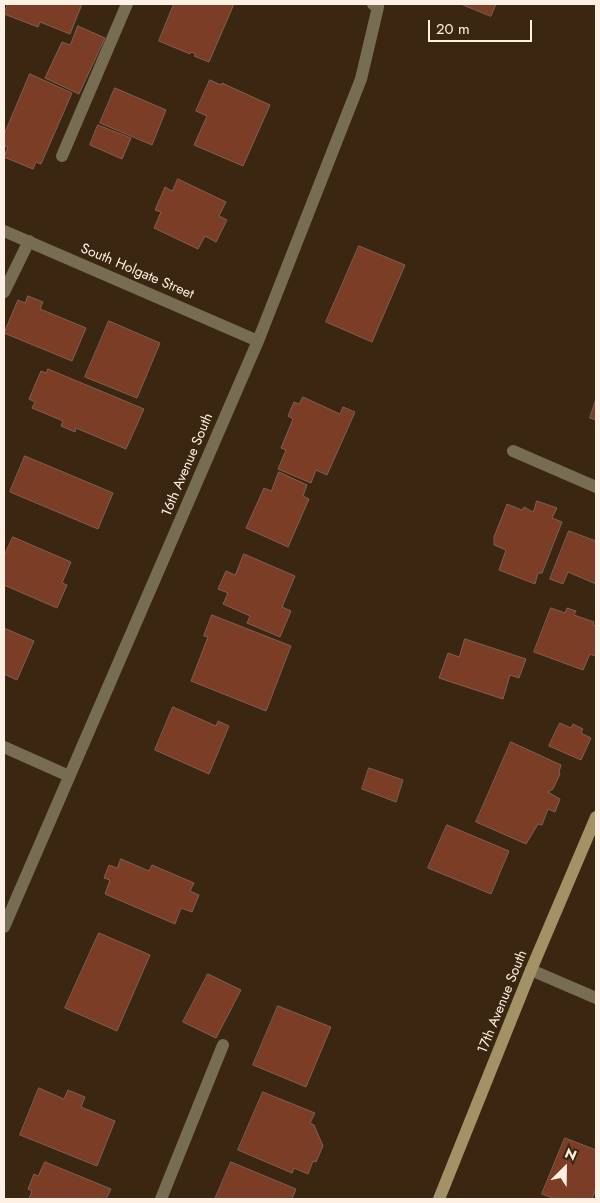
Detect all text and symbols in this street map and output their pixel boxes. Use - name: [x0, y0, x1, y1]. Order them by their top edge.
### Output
- scale bar: [430, 10, 534, 42]
- text: 20 m: [436, 18, 470, 40]
- street label: South Holgate Street: [78, 241, 196, 303]
- street label: 16th Avenue South: [159, 411, 217, 519]
- street label: 17th Avenue South: [475, 948, 531, 1056]
- north arrow: [540, 1143, 590, 1193]
- text: N: [562, 1143, 580, 1166]

